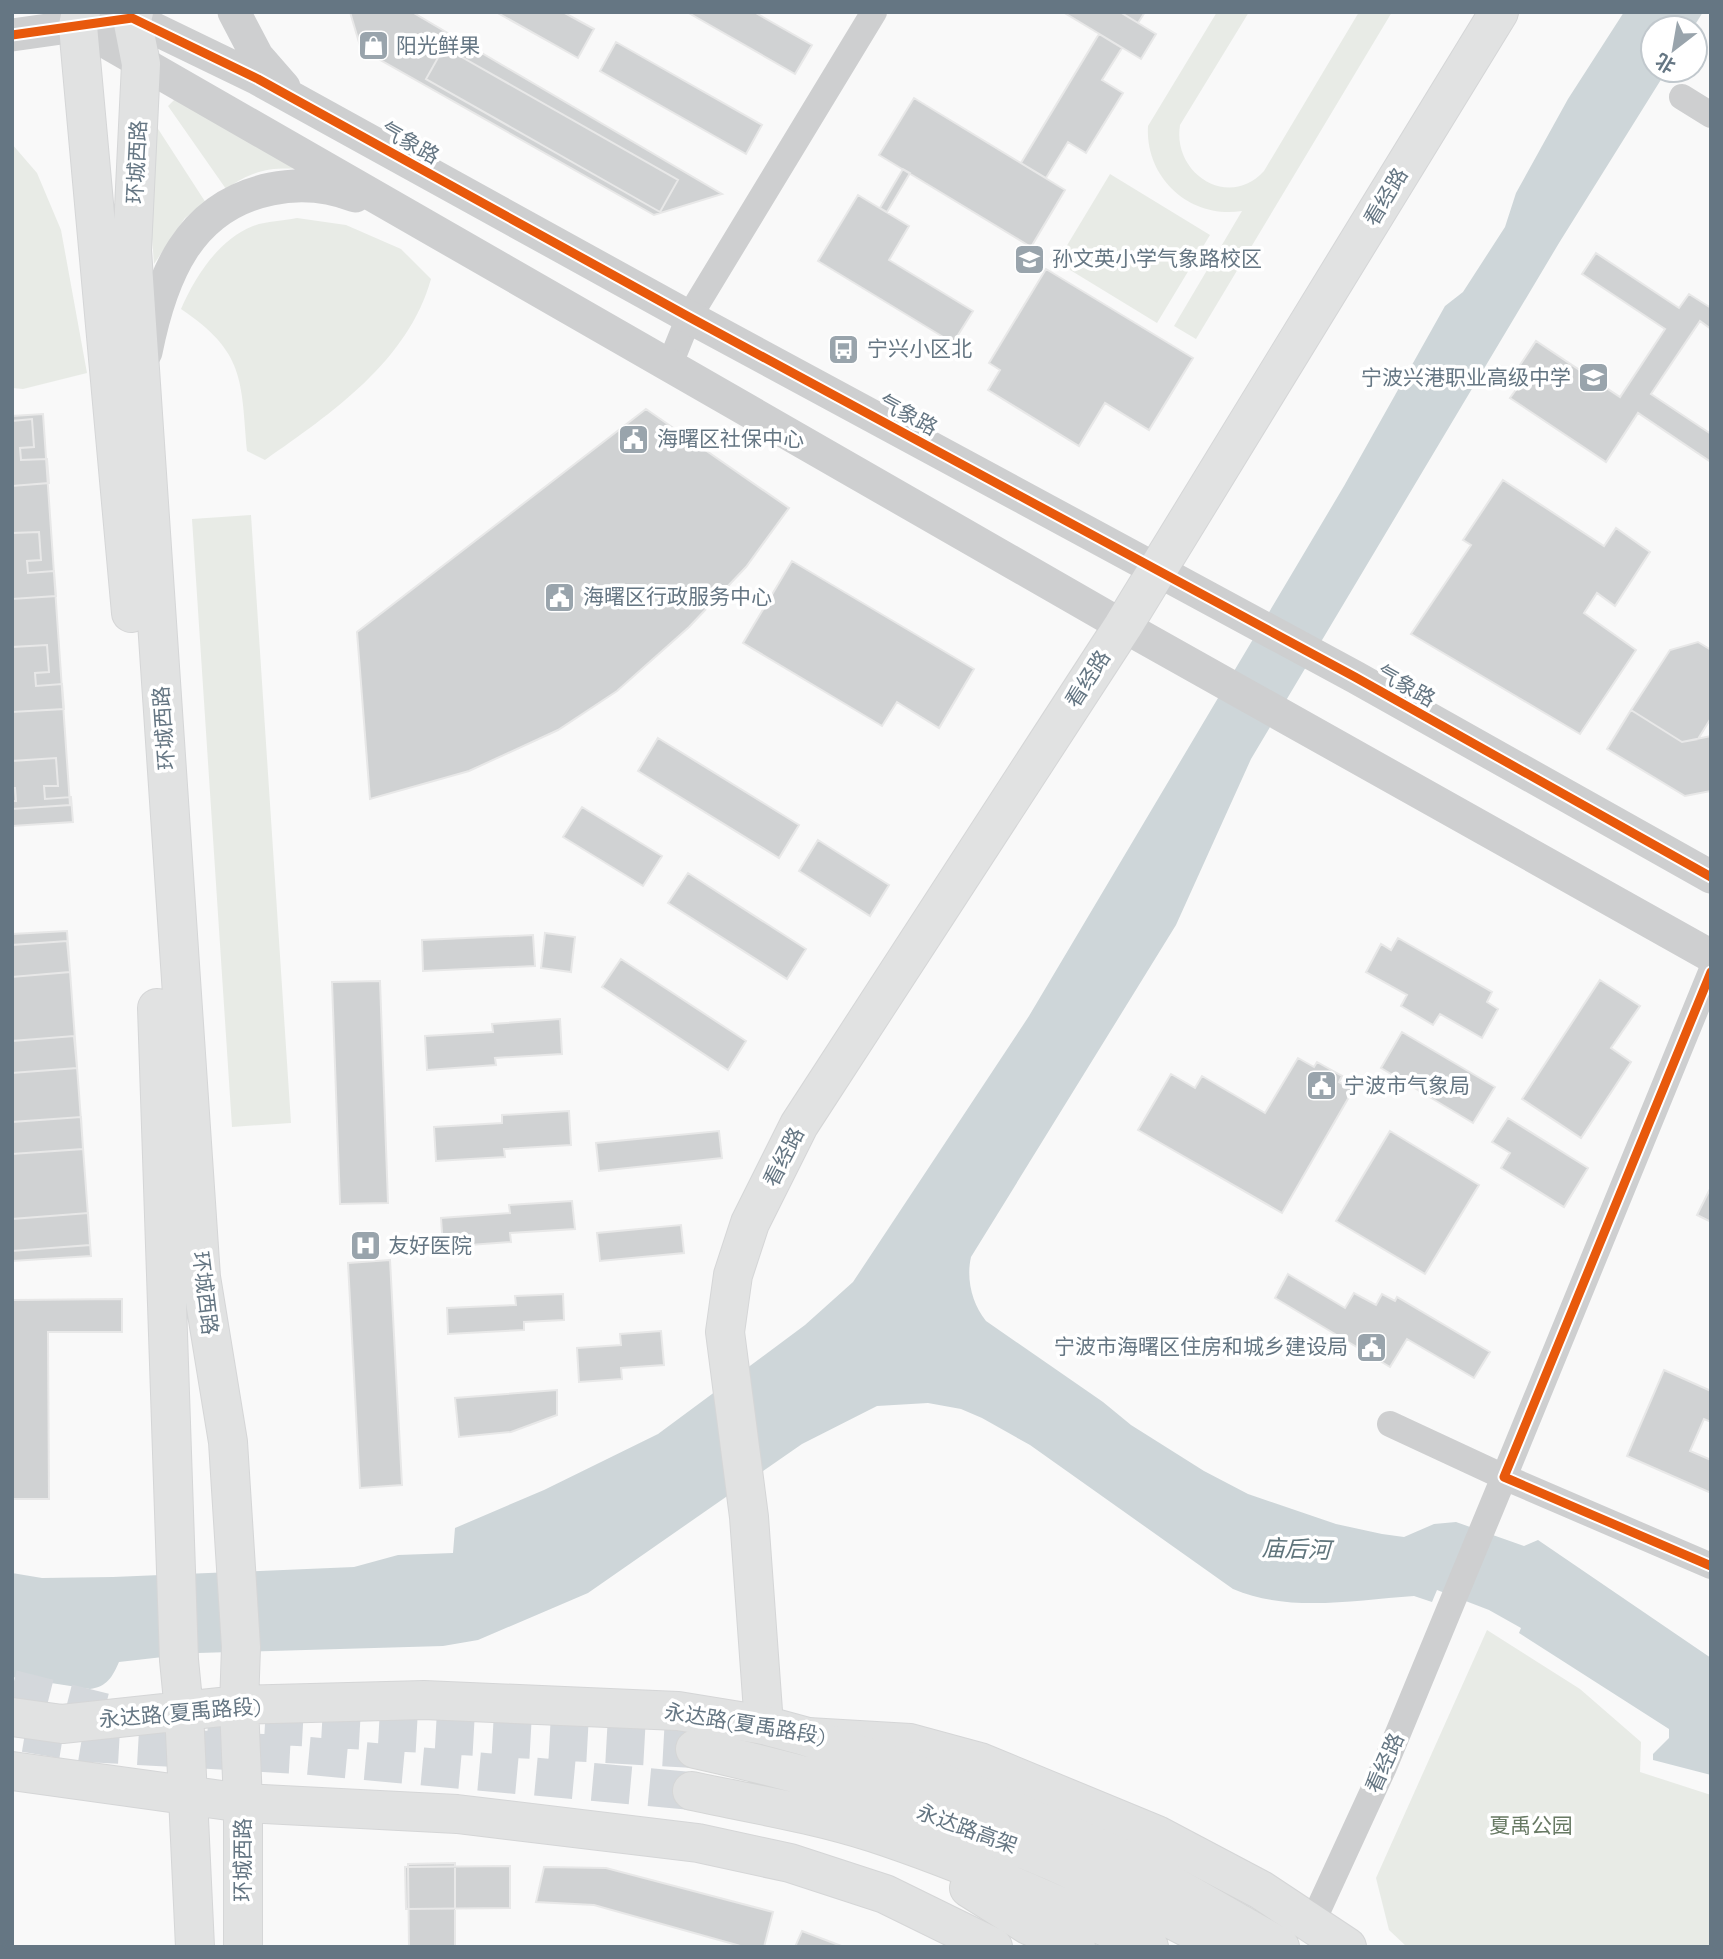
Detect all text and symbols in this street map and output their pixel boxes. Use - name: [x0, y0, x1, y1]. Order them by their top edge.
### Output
- north arrow: [1639, 14, 1709, 84]
- shop icon: 阳光鲜果: [356, 29, 390, 63]
- place label: 阳光鲜果: [396, 32, 480, 58]
- text: 北: [1651, 48, 1680, 79]
- street label: 气象路: [377, 115, 444, 169]
- street label: 环城西路: [121, 119, 151, 205]
- street label: 看经路: [1358, 163, 1413, 230]
- school or university icon: 孙文英小学气象路校区: [1012, 242, 1046, 276]
- place label: 孙文英小学气象路校区: [1052, 245, 1262, 271]
- bus stop icon: 宁兴小区北: [827, 332, 861, 366]
- place label: 宁兴小区北: [867, 335, 972, 361]
- school or university icon: 宁波兴港职业高级中学: [1577, 361, 1611, 395]
- place label: 宁波兴港职业高级中学: [1361, 364, 1571, 390]
- street label: 气象路: [875, 388, 942, 440]
- public building icon: 海曙区社保中心: [617, 422, 651, 456]
- place label: 海曙区社保中心: [657, 425, 804, 451]
- public building icon: 海曙区行政服务中心: [543, 580, 577, 614]
- place label: 海曙区行政服务中心: [583, 583, 772, 609]
- street label: 看经路: [1059, 645, 1115, 712]
- street label: 气象路: [1373, 658, 1440, 712]
- street label: 环城西路: [147, 685, 179, 771]
- public building icon: 宁波市气象局: [1304, 1069, 1338, 1103]
- place label: 宁波市气象局: [1344, 1072, 1470, 1098]
- street label: 看经路: [757, 1123, 809, 1191]
- hospital icon: 友好医院: [348, 1229, 382, 1263]
- place label: 友好医院: [388, 1232, 472, 1258]
- street label: 环城西路: [188, 1250, 224, 1336]
- public building icon: 宁波市海曙区住房和城乡建设局: [1354, 1330, 1388, 1364]
- place label: 宁波市海曙区住房和城乡建设局: [1054, 1333, 1348, 1359]
- water label: 庙后河: [1261, 1533, 1335, 1564]
- street label: 永达路(夏禹路段): [98, 1692, 262, 1732]
- street label: 永达路(夏禹路段): [663, 1697, 828, 1749]
- street label: 看经路: [1359, 1729, 1409, 1797]
- street label: 永达路高架: [914, 1798, 1021, 1858]
- park label: 夏禹公园: [1489, 1812, 1573, 1838]
- street label: 环城西路: [229, 1818, 255, 1902]

